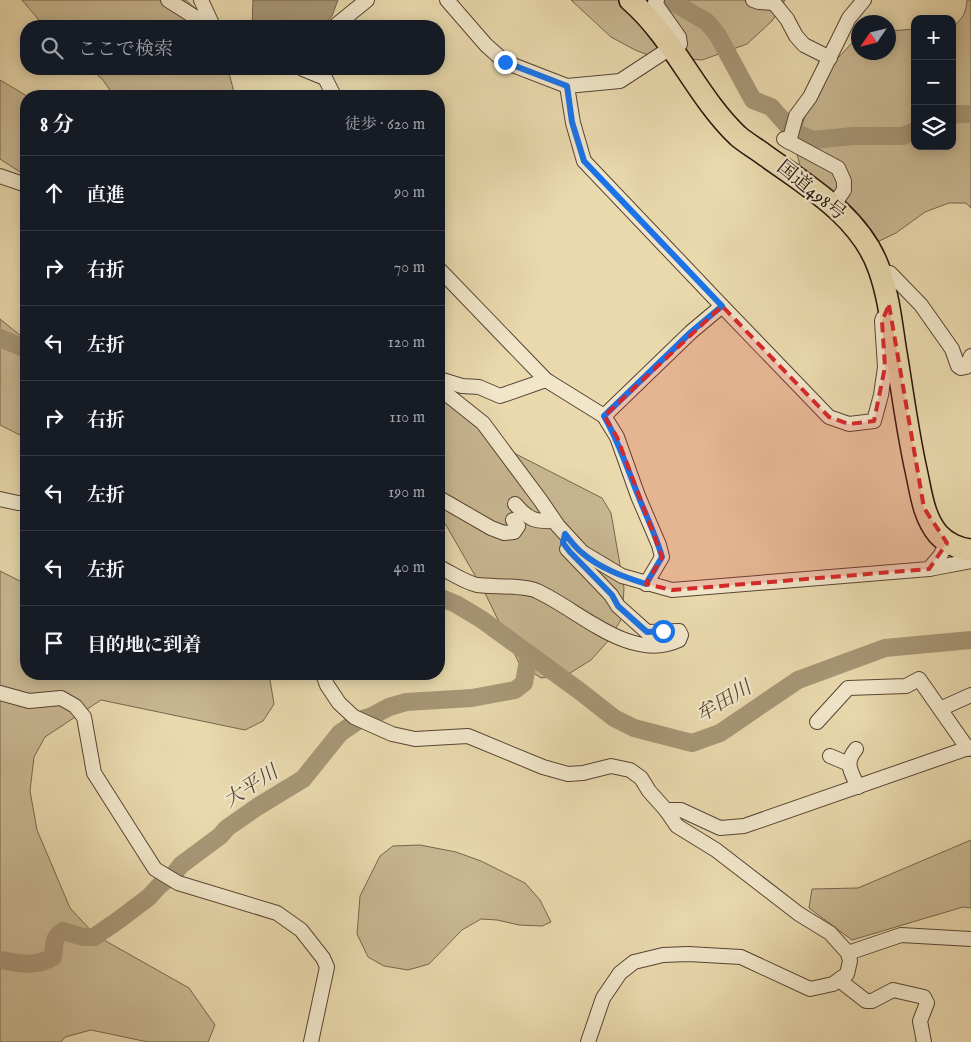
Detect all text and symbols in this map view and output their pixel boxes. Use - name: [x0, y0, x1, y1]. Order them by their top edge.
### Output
- north arrow: [851, 15, 896, 60]
- map controls: [911, 15, 956, 150]
- button: +: [911, 15, 956, 60]
- search box: [20, 20, 445, 75]
- icon: search: [38, 34, 66, 62]
- text: ここで検索: [78, 38, 173, 62]
- route end: [494, 51, 517, 74]
- button: −: [911, 60, 956, 105]
- button: layers: [911, 105, 956, 150]
- text: 8 分: [40, 112, 74, 139]
- text: 徒歩 · 620 m: [345, 115, 425, 135]
- street label: 国道498号: [772, 156, 850, 226]
- icon: ahead: [40, 179, 68, 207]
- text: 90 m: [394, 183, 425, 203]
- text: 直進: [87, 184, 125, 208]
- icon: right: [40, 254, 68, 282]
- text: 70 m: [394, 258, 425, 278]
- text: 右折: [87, 259, 125, 283]
- icon: left: [40, 329, 68, 357]
- text: 120 m: [388, 333, 425, 353]
- text: 左折: [87, 334, 125, 358]
- icon: right: [40, 404, 68, 432]
- text: 110 m: [389, 408, 425, 428]
- text: 右折: [87, 409, 125, 433]
- icon: left: [40, 479, 68, 507]
- text: 190 m: [388, 483, 425, 503]
- text: 左折: [87, 484, 125, 508]
- icon: left: [40, 554, 68, 582]
- text: 40 m: [393, 558, 425, 578]
- text: 左折: [87, 559, 125, 583]
- route start: [652, 620, 675, 643]
- icon: arrive: [40, 629, 68, 657]
- text: 目的地に到着: [87, 634, 201, 658]
- water label: 牟田川: [692, 675, 758, 728]
- water label: 大平川: [219, 759, 285, 814]

